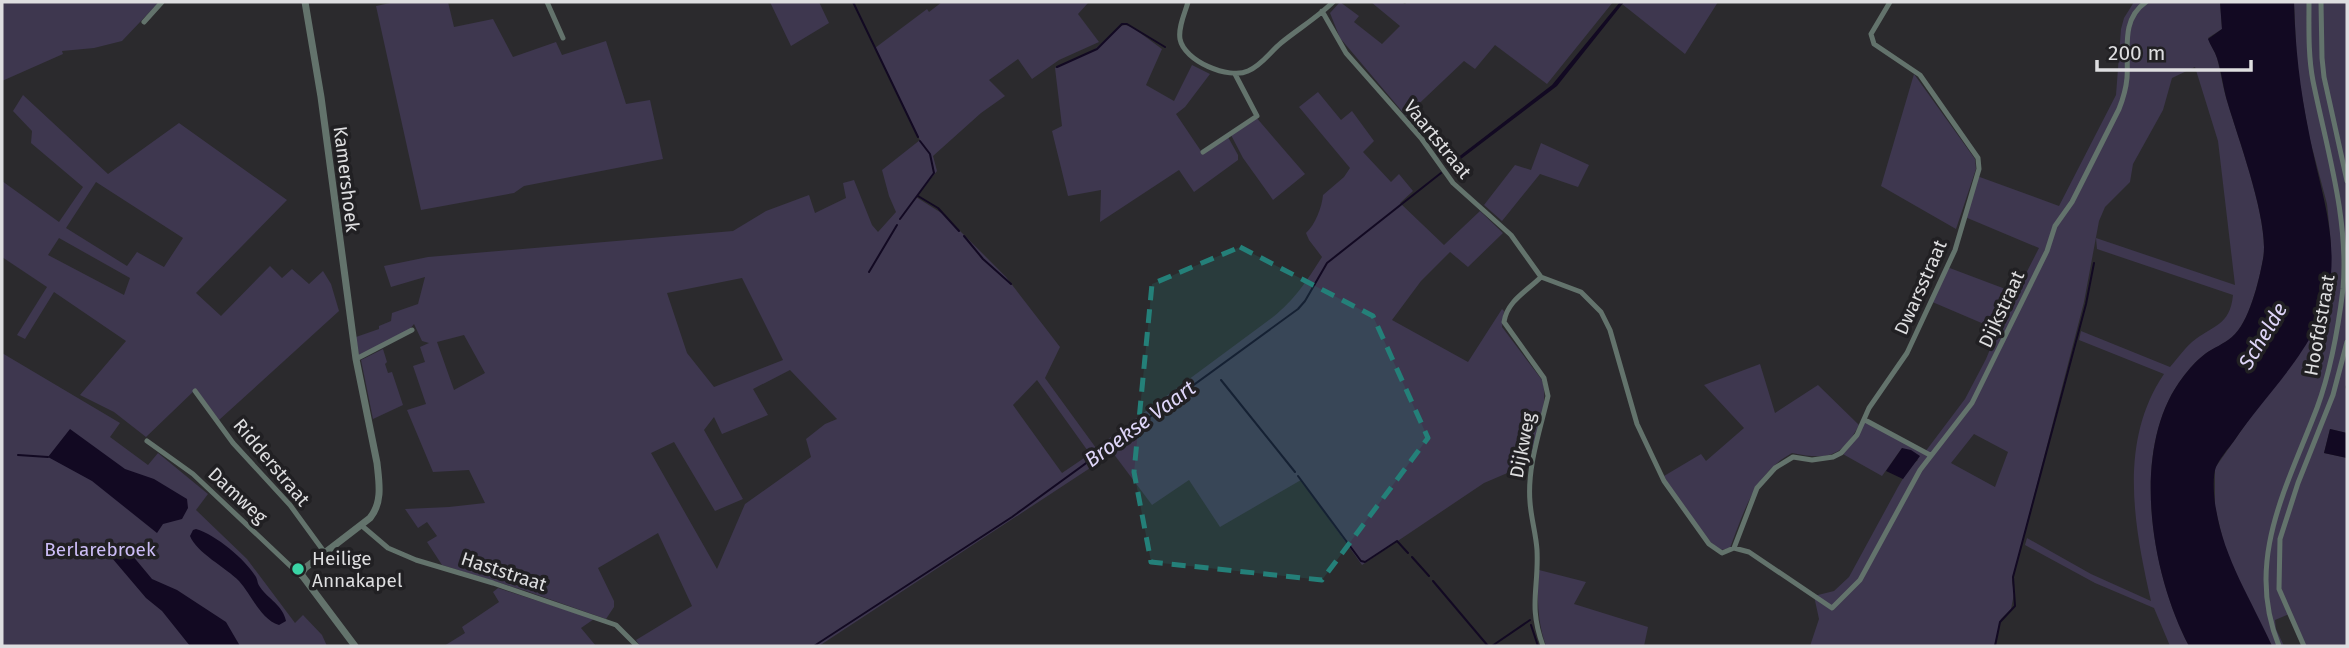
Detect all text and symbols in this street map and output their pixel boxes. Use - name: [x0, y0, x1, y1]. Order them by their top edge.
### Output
- scale bar: [2097, 28, 2251, 72]
- text: 200 m: [2108, 40, 2165, 66]
- street label: Vaartstraat: [1399, 95, 1476, 183]
- street label: Kamershoek: [329, 125, 364, 233]
- street label: Dwarsstraat: [1889, 236, 1952, 338]
- street label: Dijkstraat: [1974, 267, 2029, 351]
- street label: Hoofdstraat: [2299, 272, 2340, 378]
- water label: Schelde: [2232, 298, 2293, 375]
- water label: Broekse Vaart: [1079, 375, 1201, 473]
- street label: Dijkweg: [1505, 410, 1540, 480]
- street label: Ridderstraat: [228, 414, 315, 511]
- street label: Damweg: [203, 462, 272, 529]
- park label: Berlarebroek: [44, 538, 156, 561]
- place label: Heilige Annakapel: [312, 547, 403, 592]
- street label: Haststraat: [458, 547, 550, 596]
- marker: Heilige Annakapel: [290, 561, 306, 577]

